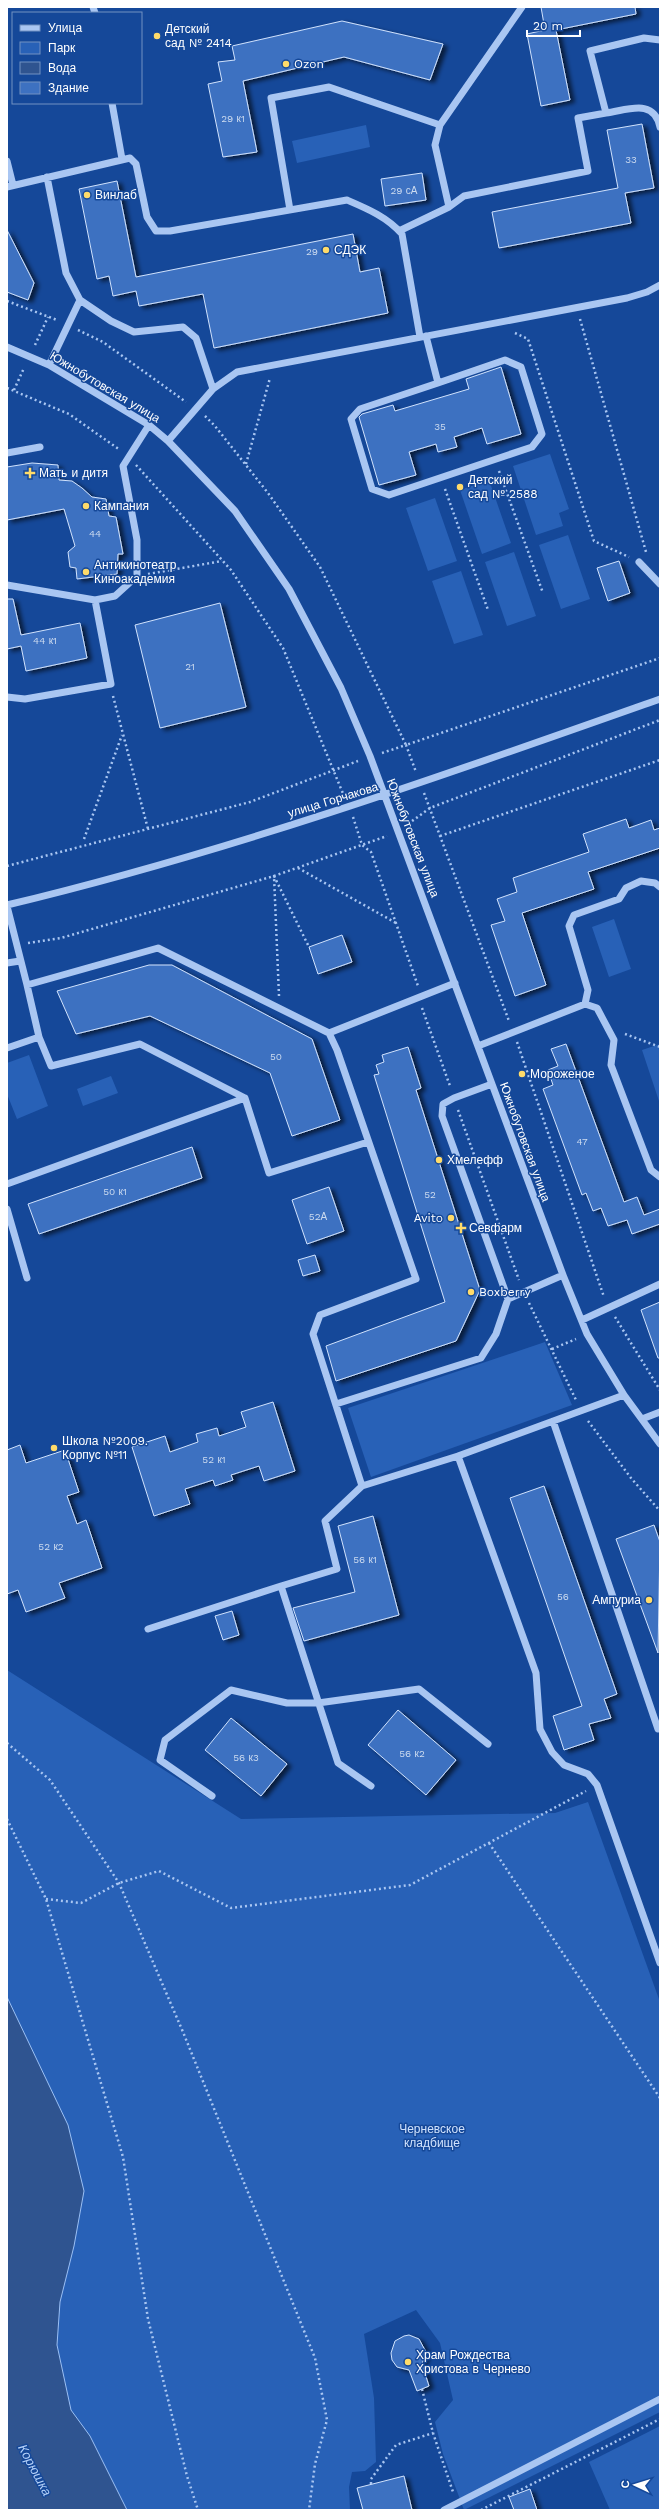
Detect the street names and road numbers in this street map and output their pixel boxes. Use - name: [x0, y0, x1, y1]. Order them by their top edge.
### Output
- street label: Южнобутовская улица: [47, 349, 163, 426]
- street label: Южнобутовская улица: [384, 777, 442, 900]
- street label: улица Горчакова: [286, 780, 380, 820]
- street label: Южнобутовская улица: [497, 1080, 553, 1204]

